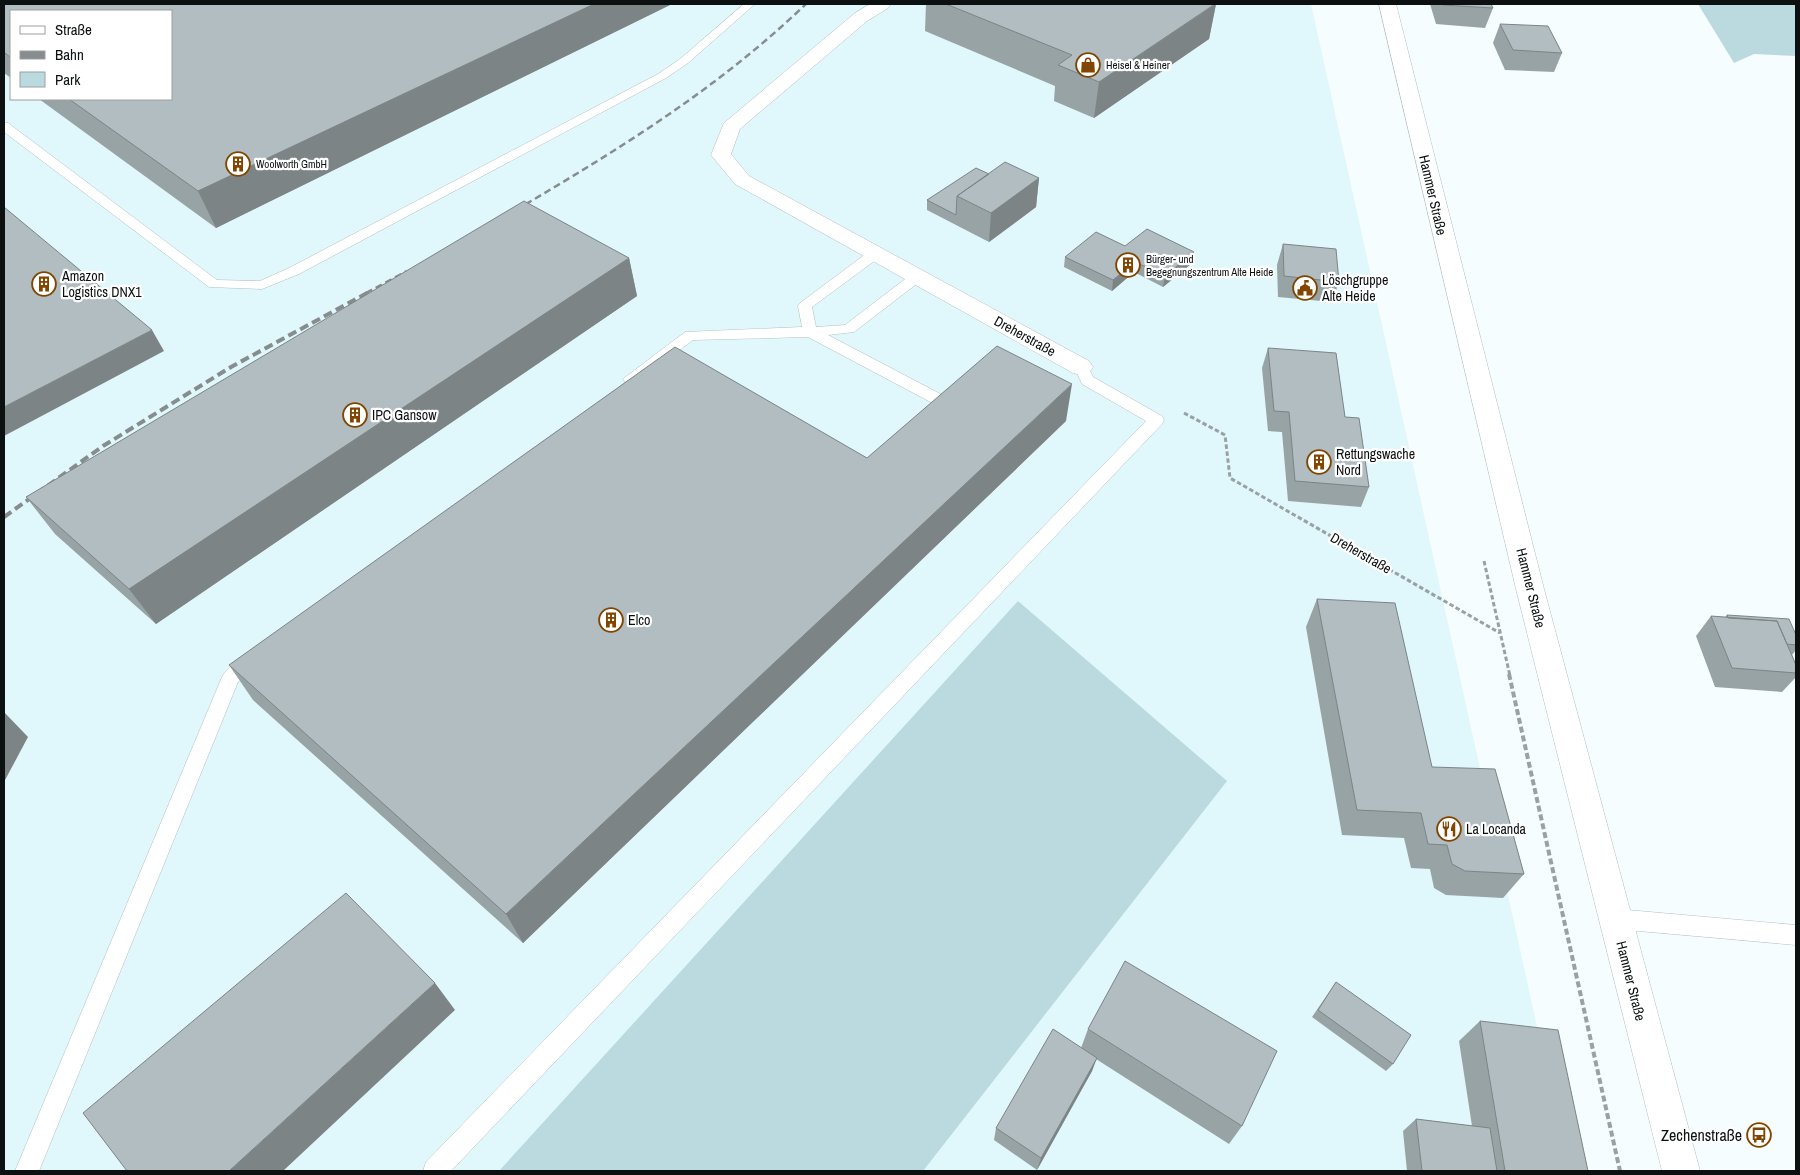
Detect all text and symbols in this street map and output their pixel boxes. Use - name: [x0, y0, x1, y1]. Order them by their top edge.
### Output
- legend: [10, 10, 172, 100]
- text: Straße: [55, 19, 92, 40]
- text: Bahn: [55, 44, 84, 65]
- shop icon: Heisel & Heiner: [1075, 52, 1101, 78]
- place label: Heisel & Heiner: [1106, 58, 1170, 72]
- text: Park: [55, 69, 81, 90]
- building icon: Woolworth GmbH: [225, 151, 251, 177]
- street label: Hammer Straße: [1415, 153, 1451, 237]
- place label: Woolworth GmbH: [256, 157, 327, 171]
- building icon: Bürger- und Begegnungszentrum Alte Heide: [1115, 252, 1141, 278]
- place label: Bürger- und Begegnungszentrum Alte Heide: [1146, 252, 1273, 279]
- place label: Amazon Logistics DNX1: [61, 267, 142, 301]
- building icon: Amazon Logistics DNX1: [31, 271, 57, 297]
- place label: Löschgruppe Alte Heide: [1321, 271, 1388, 305]
- public building icon: Löschgruppe Alte Heide: [1292, 275, 1318, 301]
- street label: Dreherstraße: [991, 312, 1059, 360]
- building icon: IPC Gansow: [342, 402, 368, 428]
- place label: IPC Gansow: [372, 406, 437, 424]
- place label: Rettungswache Nord: [1336, 445, 1415, 479]
- building icon: Rettungswache Nord: [1306, 449, 1332, 475]
- street label: Dreherstraße: [1327, 528, 1395, 578]
- street label: Hammer Straße: [1512, 546, 1550, 630]
- building icon: Elco: [598, 607, 624, 633]
- place label: Elco: [628, 611, 650, 629]
- restaurant icon: La Locanda: [1436, 816, 1462, 842]
- place label: La Locanda: [1466, 820, 1527, 838]
- street label: Hammer Straße: [1612, 939, 1650, 1023]
- bus stop icon: Zechenstraße: [1746, 1122, 1772, 1148]
- place label: Zechenstraße: [1661, 1124, 1742, 1146]

